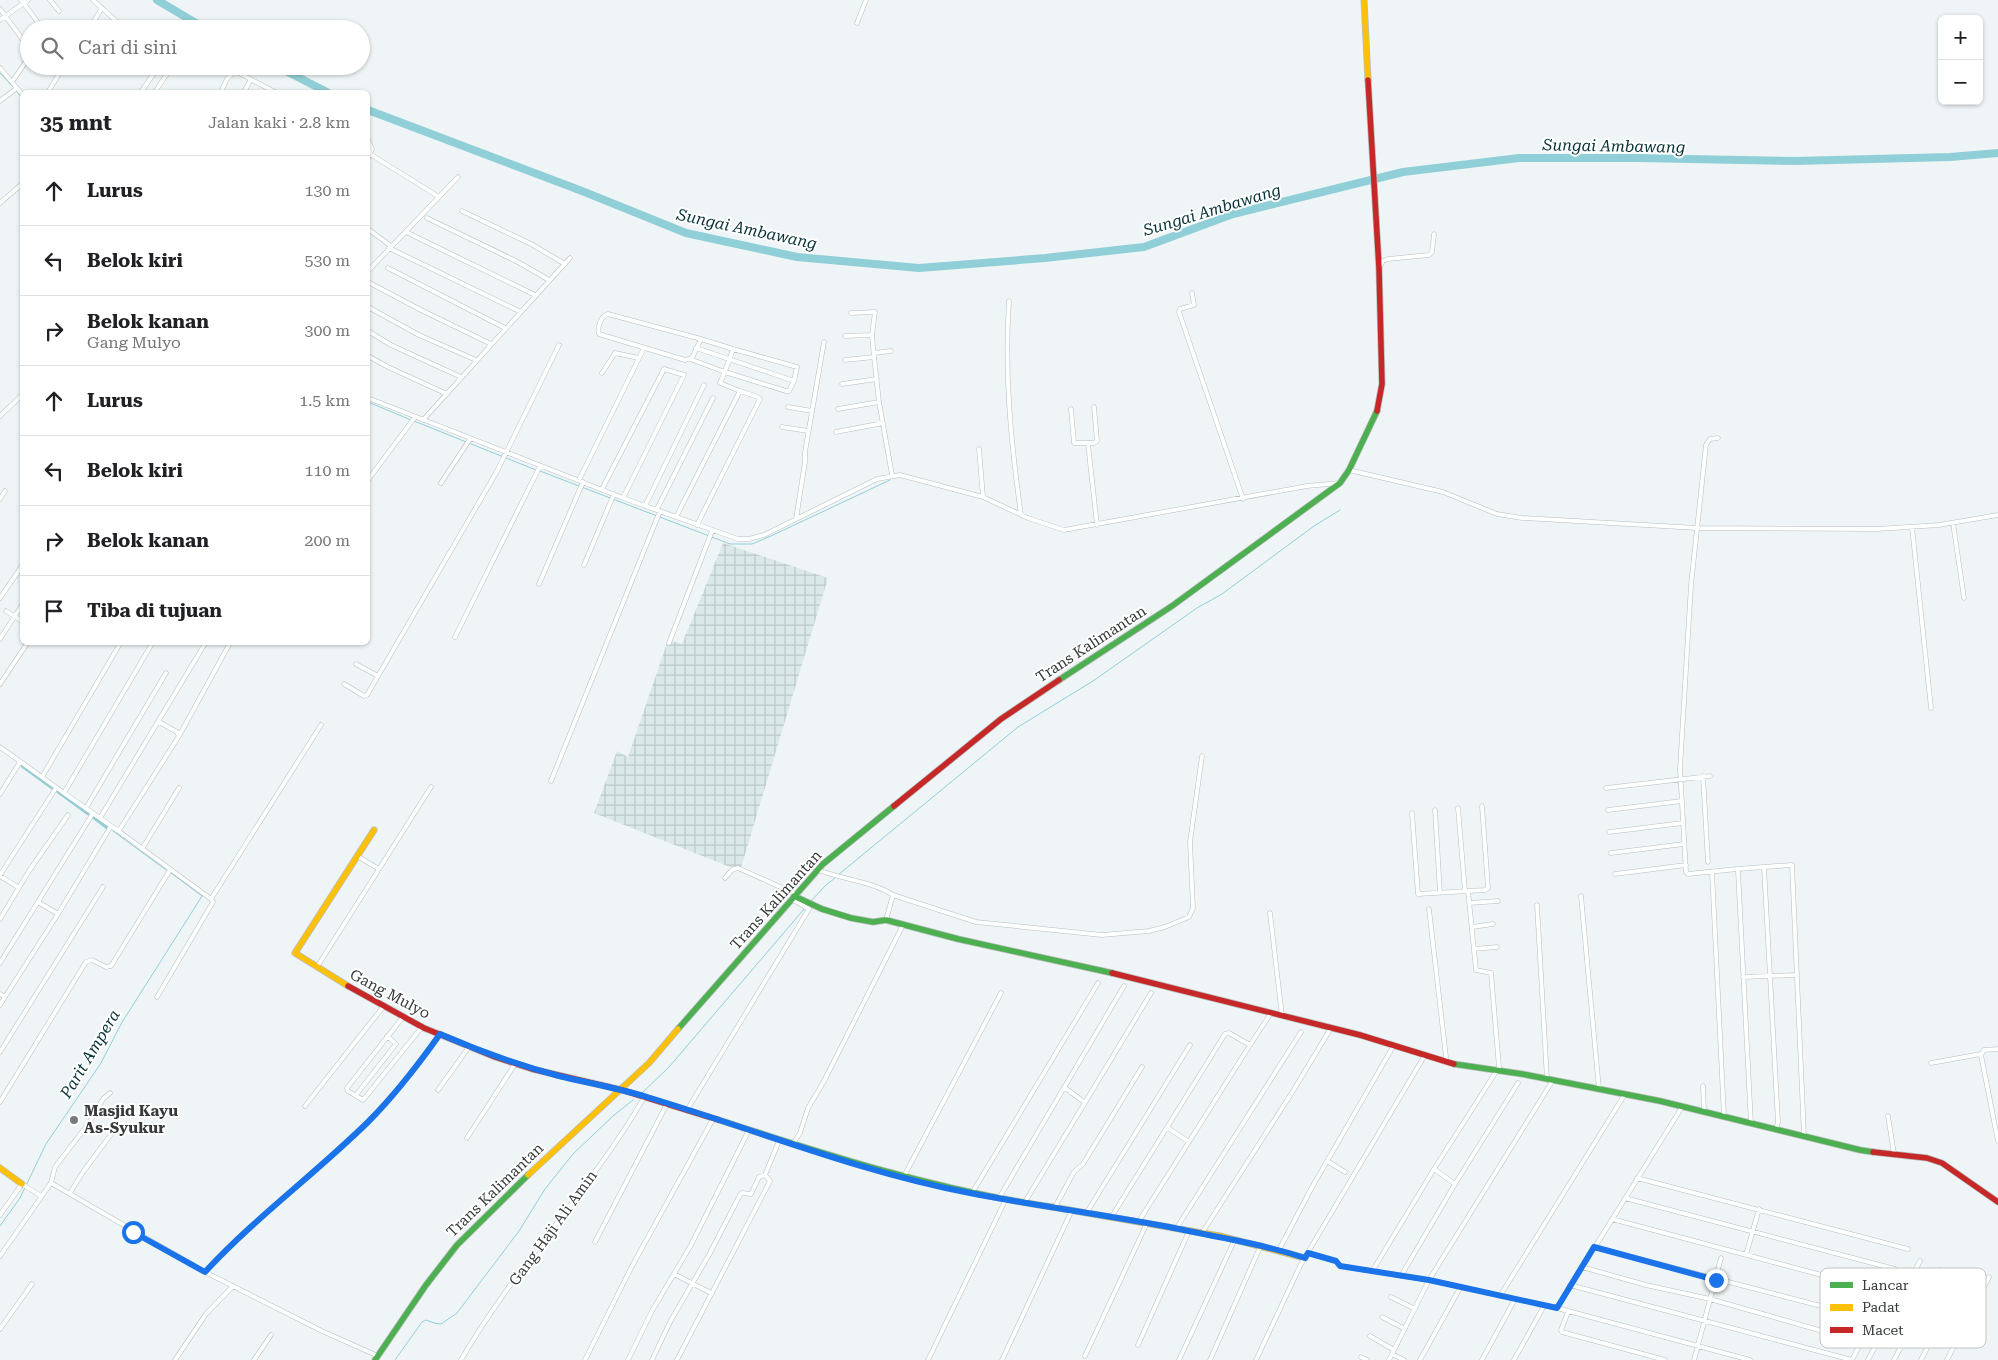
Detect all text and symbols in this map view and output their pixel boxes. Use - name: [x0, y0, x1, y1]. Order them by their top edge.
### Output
- map controls: [1938, 15, 1983, 105]
- button: +: [1938, 15, 1983, 60]
- search box: [20, 20, 370, 75]
- icon: search: [38, 34, 66, 62]
- text: Cari di sini: [78, 36, 177, 59]
- button: −: [1938, 60, 1983, 105]
- text: 35 mnt: [40, 111, 112, 135]
- text: Jalan kaki · 2.8 km: [208, 113, 350, 132]
- water label: Sungai Ambawang: [1541, 135, 1686, 157]
- icon: ahead: [40, 177, 68, 205]
- text: Lurus: [87, 179, 143, 202]
- water label: Sungai Ambawang: [1140, 180, 1283, 240]
- text: 130 m: [304, 181, 350, 200]
- water label: Sungai Ambawang: [674, 205, 819, 253]
- icon: left: [40, 247, 68, 275]
- text: Belok kiri: [87, 249, 183, 272]
- text: 530 m: [304, 251, 350, 270]
- text: Belok kanan: [87, 310, 209, 333]
- icon: right: [40, 317, 68, 345]
- text: 300 m: [304, 321, 350, 340]
- text: Gang Mulyo: [87, 333, 181, 352]
- icon: ahead: [40, 387, 68, 415]
- text: Lurus: [87, 389, 143, 412]
- text: 1.5 km: [299, 391, 350, 410]
- icon: left: [40, 457, 68, 485]
- text: Belok kiri: [87, 459, 183, 482]
- text: 110 m: [304, 461, 350, 480]
- icon: right: [40, 527, 68, 555]
- text: Belok kanan: [87, 529, 209, 552]
- text: 200 m: [304, 531, 350, 550]
- icon: arrive: [40, 597, 68, 625]
- text: Tiba di tujuan: [87, 599, 222, 622]
- street label: Trans Kalimantan: [1033, 602, 1150, 686]
- street label: Trans Kalimantan: [727, 846, 826, 953]
- street label: Gang Mulyo: [347, 965, 433, 1023]
- water label: Parit Ampera: [56, 1006, 124, 1103]
- place label: Masjid Kayu As-Syukur: [84, 1102, 178, 1137]
- marker: Masjid Kayu As-Syukur: [68, 1114, 80, 1126]
- street label: Trans Kalimantan: [443, 1139, 547, 1241]
- street label: Gang Haji Ali Amin: [505, 1167, 601, 1289]
- route start: [122, 1221, 145, 1244]
- legend: [1820, 1268, 1986, 1348]
- route end: [1705, 1269, 1728, 1292]
- text: Lancar: [1862, 1277, 1909, 1293]
- text: Padat: [1862, 1299, 1900, 1315]
- text: Macet: [1862, 1322, 1903, 1338]

